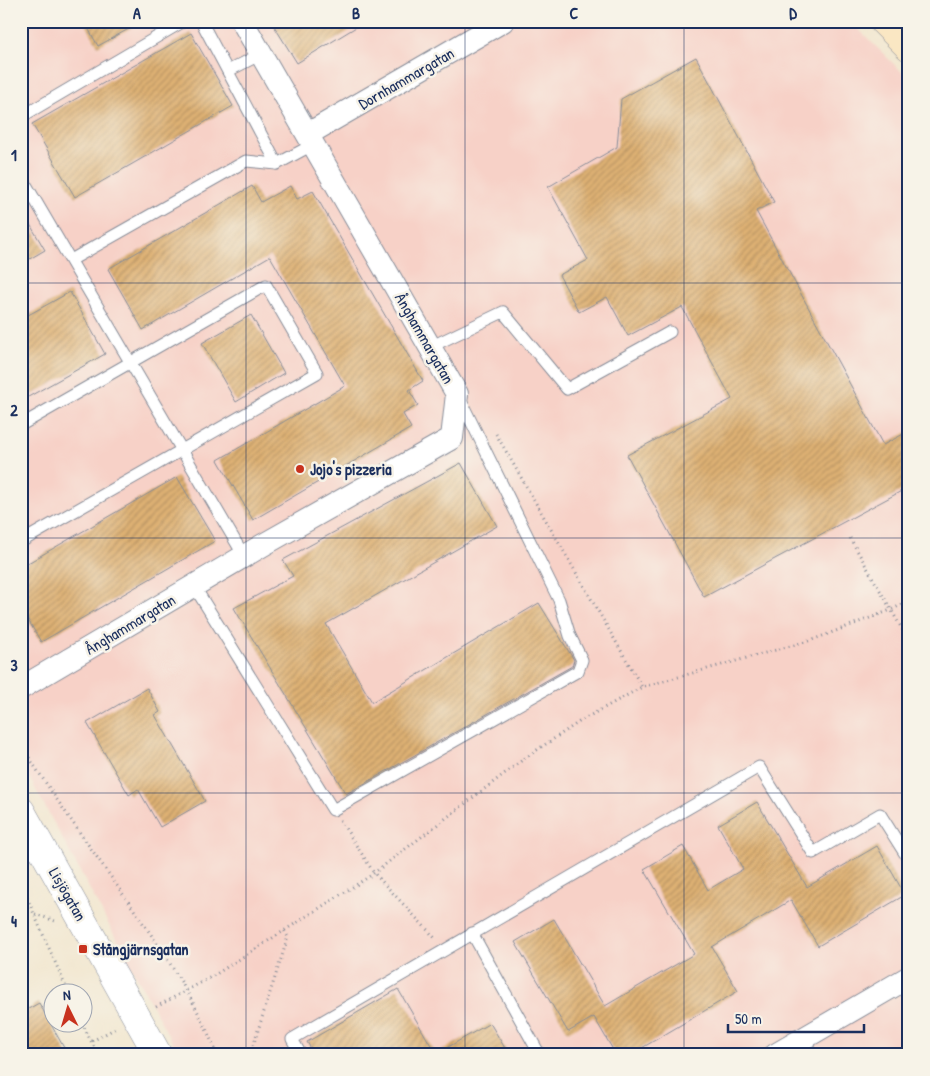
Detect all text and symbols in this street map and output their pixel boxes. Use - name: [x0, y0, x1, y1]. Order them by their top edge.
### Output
- text: A: [133, 2, 141, 24]
- text: B: [352, 2, 360, 24]
- text: C: [570, 2, 579, 24]
- text: D: [789, 2, 797, 24]
- street label: Dornhammargatan: [354, 42, 458, 114]
- text: 1: [11, 144, 17, 166]
- street label: Ånghammargatan: [390, 288, 460, 388]
- text: 2: [10, 399, 18, 421]
- place label: Jojo's pizzeria: [310, 458, 392, 481]
- marker: Jojo's pizzeria: [294, 463, 306, 475]
- street label: Ånghammargatan: [81, 588, 179, 660]
- text: 3: [10, 654, 18, 676]
- street label: Lisjögatan: [44, 863, 92, 925]
- text: 4: [11, 910, 17, 932]
- place label: Stångjärnsgatan: [93, 938, 188, 961]
- marker: Stångjärnsgatan: [77, 943, 89, 955]
- north arrow: [42, 984, 92, 1034]
- text: N: [62, 985, 72, 1004]
- scale bar: [728, 1001, 864, 1033]
- text: 50 m: [735, 1008, 762, 1029]

